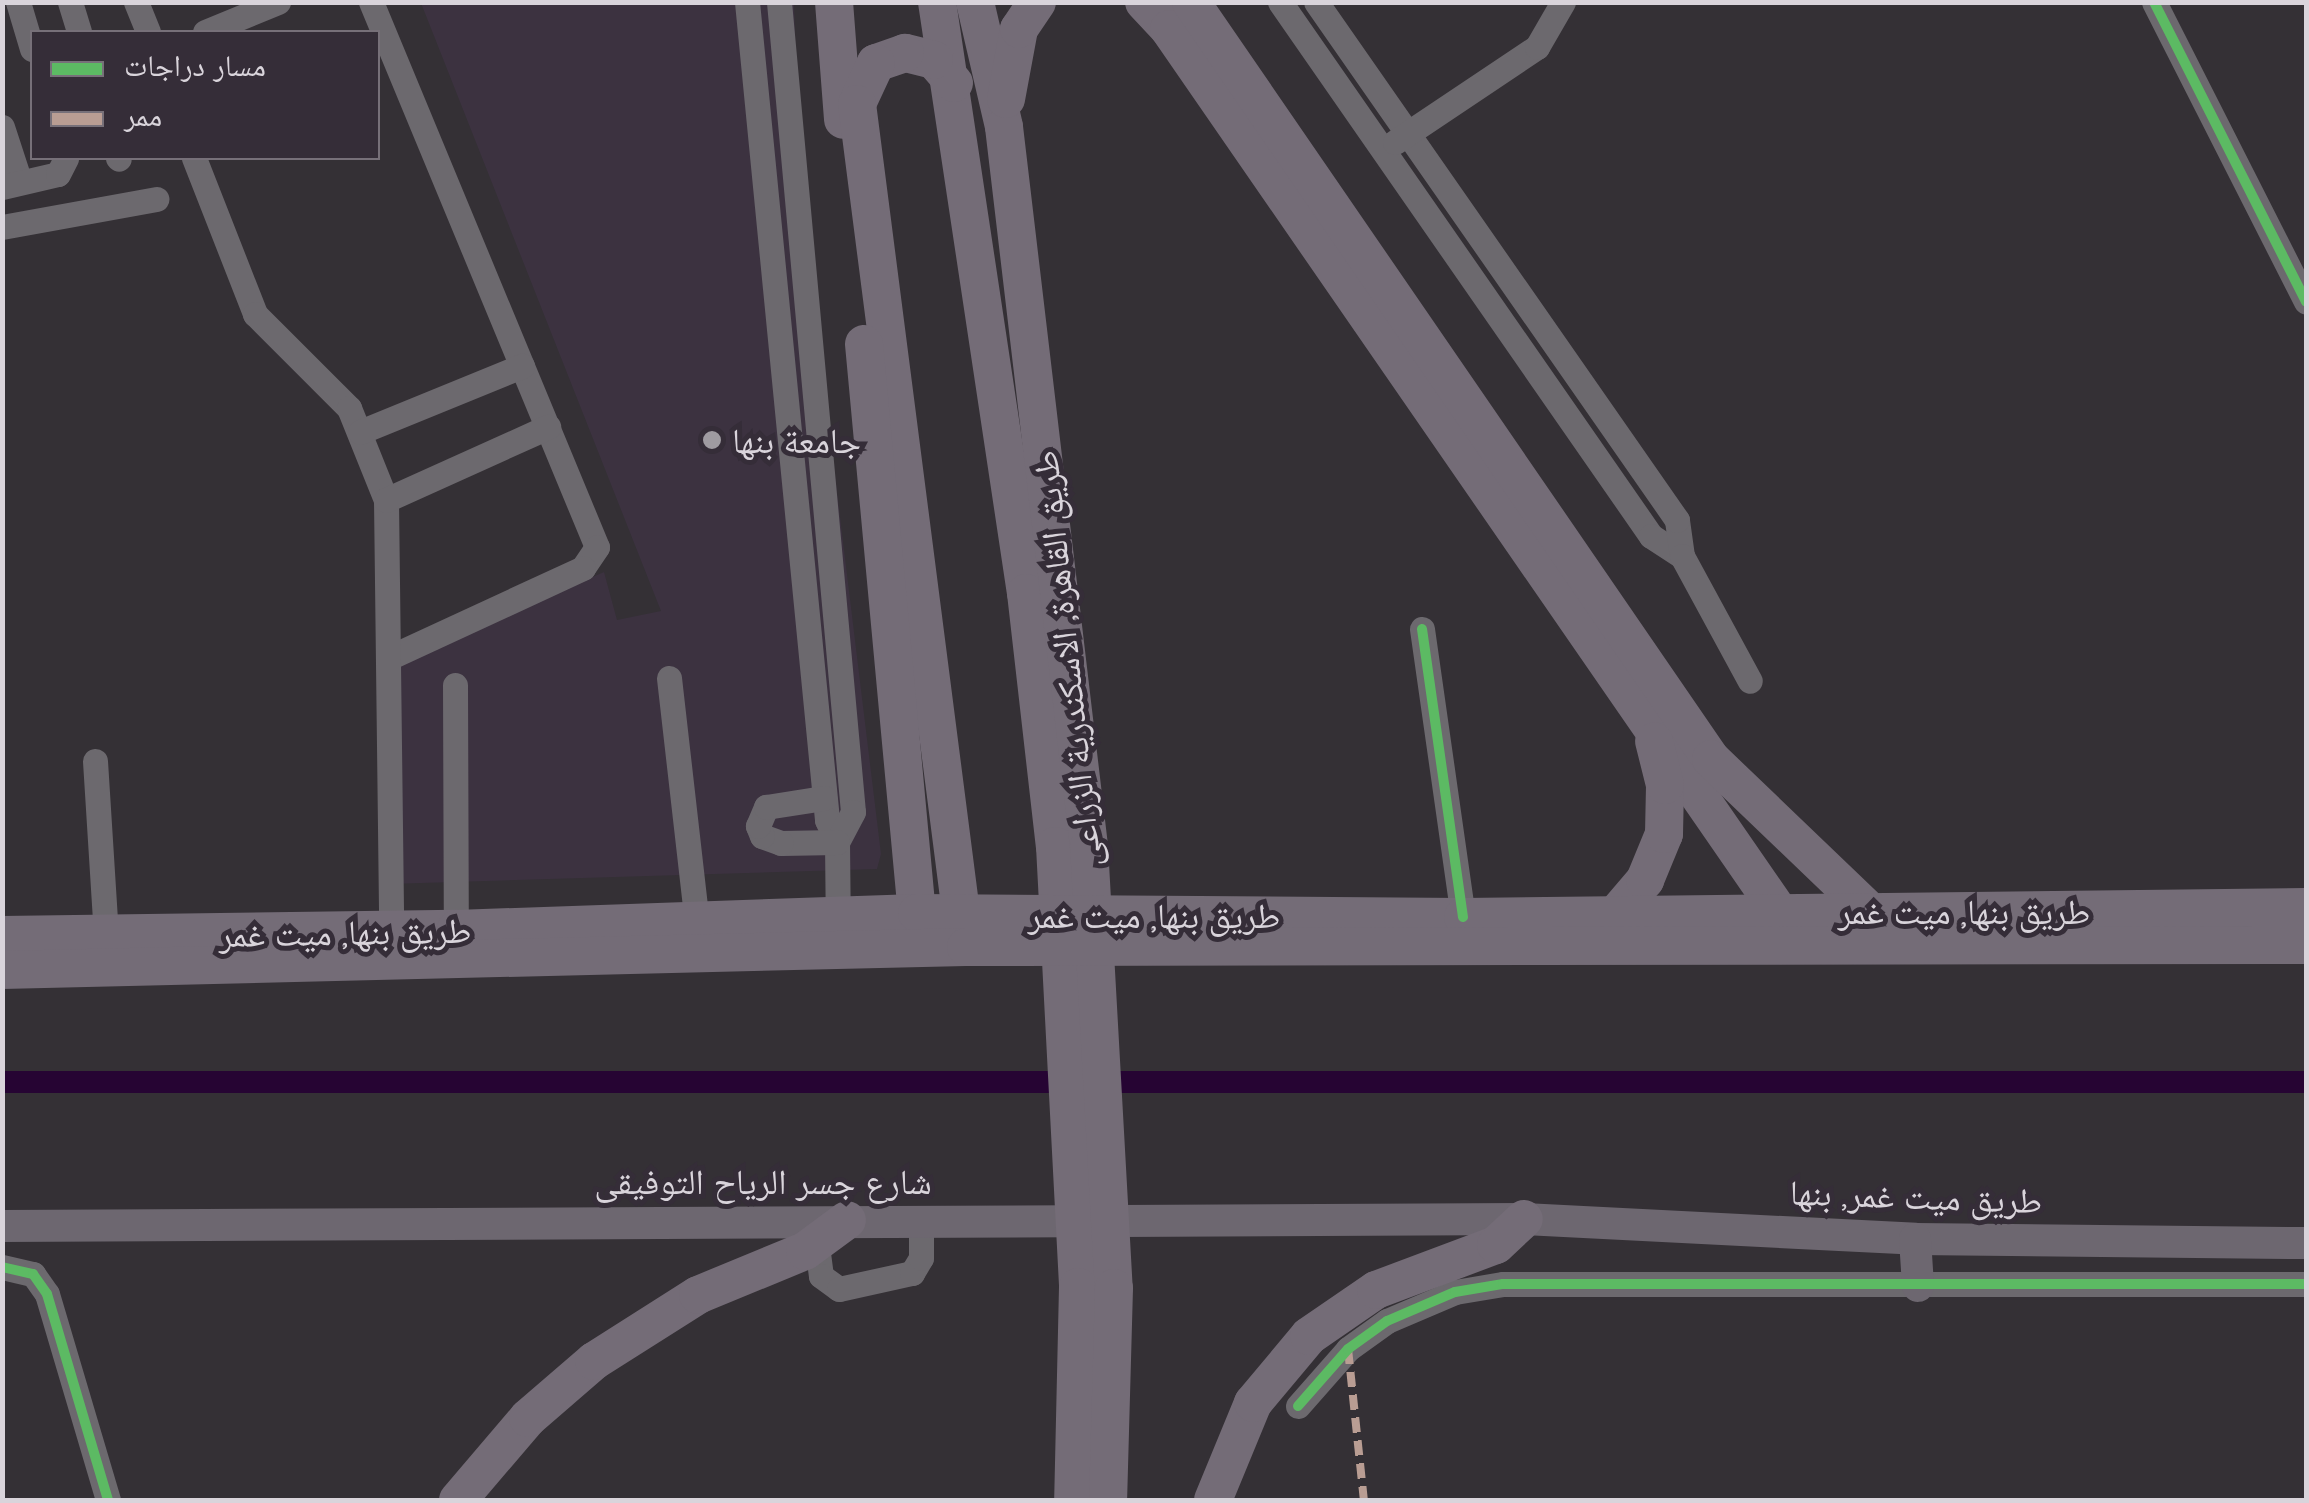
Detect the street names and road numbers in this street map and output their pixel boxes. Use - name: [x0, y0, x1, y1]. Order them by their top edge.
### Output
- street label: طريق القاهرة, الاسكندرية الزراعى: [1023, 449, 1109, 869]
- street label: طريق بنها, ميت غمر: [1838, 890, 2090, 932]
- street label: طريق بنها, ميت غمر: [1028, 894, 1280, 936]
- street label: طريق بنها, ميت غمر: [218, 909, 472, 955]
- street label: شارع جسر الرياح التوفيقى: [594, 1160, 932, 1202]
- street label: طريق ميت غمر, بنها: [1789, 1171, 2043, 1221]

